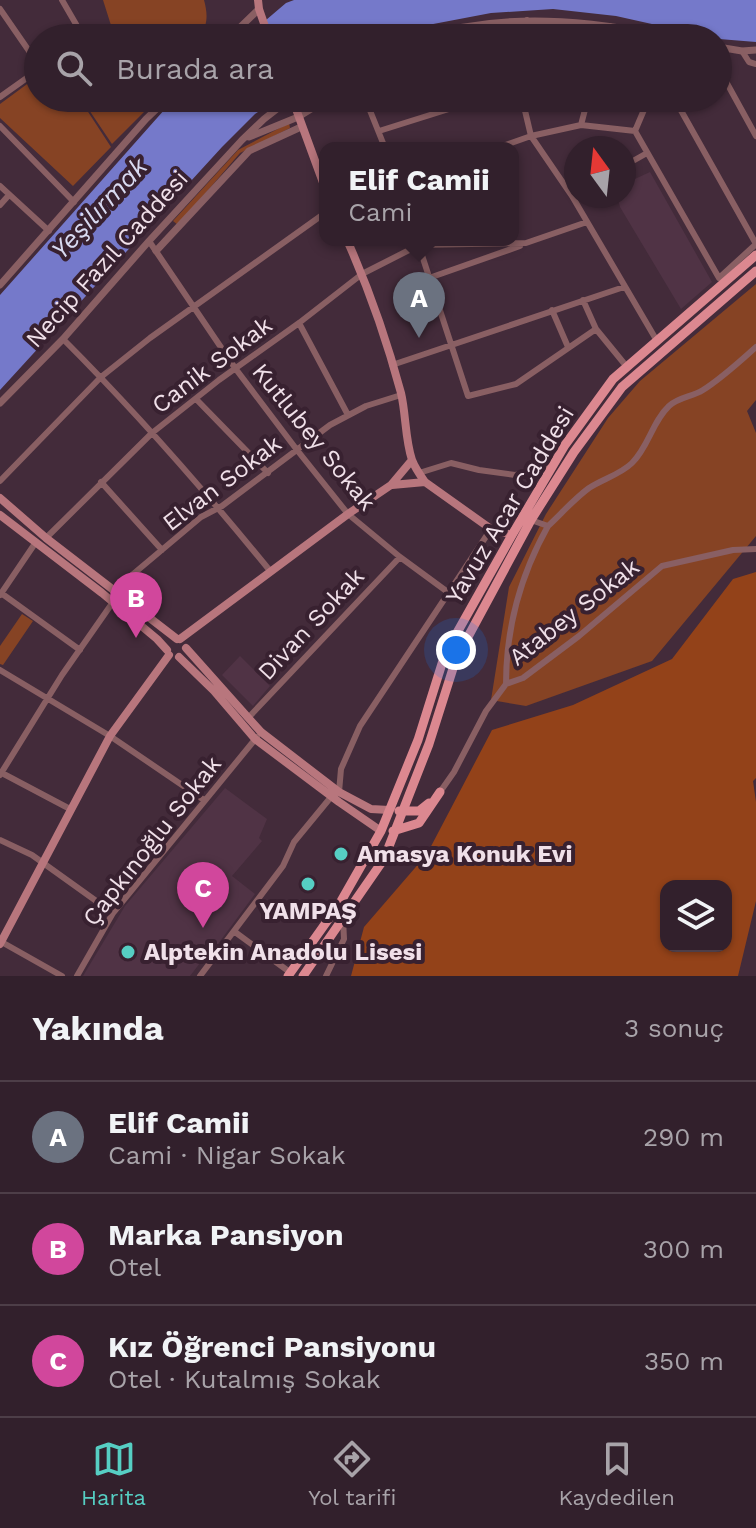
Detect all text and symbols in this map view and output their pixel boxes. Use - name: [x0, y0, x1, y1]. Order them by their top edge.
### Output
- search box: [24, 24, 732, 112]
- icon: search: [52, 46, 96, 90]
- text: Burada ara: [116, 51, 274, 86]
- north arrow: [564, 136, 636, 208]
- popup: [319, 142, 519, 246]
- water label: Yeşilırmak: [45, 151, 154, 265]
- text: Elif Camii: [348, 162, 490, 197]
- street label: Necip Fazıl Caddesi: [20, 165, 194, 353]
- text: Cami: [348, 197, 412, 227]
- pin: A: [393, 272, 445, 338]
- street label: Canik Sokak: [147, 311, 278, 419]
- street label: Kutlubey Sokak: [246, 358, 382, 516]
- street label: Yavuz Acar Caddesi: [440, 401, 580, 609]
- street label: Elvan Sokak: [157, 429, 287, 537]
- street label: Atabey Sokak: [503, 552, 645, 671]
- street label: Divan Sokak: [252, 562, 370, 686]
- pin: B: [110, 572, 162, 638]
- your location: [436, 630, 476, 670]
- street label: Çapkınoğlu Sokak: [77, 750, 227, 931]
- place label: Amasya Konuk Evi: [357, 840, 573, 868]
- marker: Amasya Konuk Evi: [332, 845, 350, 863]
- pin: C: [177, 862, 229, 928]
- marker: YAMPAŞ: [299, 875, 317, 893]
- map controls: [660, 880, 732, 952]
- button: layers: [660, 880, 732, 952]
- place label: YAMPAŞ: [259, 897, 357, 925]
- place label: Alptekin Anadolu Lisesi: [144, 938, 422, 966]
- marker: Alptekin Anadolu Lisesi: [119, 943, 137, 961]
- text: Yakında: [32, 1008, 164, 1048]
- text: 3 sonuç: [624, 1013, 724, 1043]
- text: Elif Camii: [108, 1105, 250, 1140]
- text: A: [49, 1122, 67, 1152]
- text: 290 m: [643, 1122, 724, 1152]
- text: Cami · Nigar Sokak: [108, 1140, 345, 1170]
- text: Marka Pansiyon: [108, 1217, 344, 1252]
- text: B: [49, 1234, 67, 1264]
- text: 300 m: [643, 1234, 724, 1264]
- text: Otel: [108, 1252, 161, 1282]
- text: Kız Öğrenci Pansiyonu: [108, 1329, 436, 1364]
- text: C: [49, 1346, 67, 1376]
- text: 350 m: [644, 1346, 724, 1376]
- text: Otel · Kutalmış Sokak: [108, 1364, 380, 1394]
- tab: Harita: [81, 1437, 146, 1510]
- tab: Yol tarifi: [308, 1437, 396, 1510]
- tab: Kaydedilen: [558, 1437, 675, 1510]

